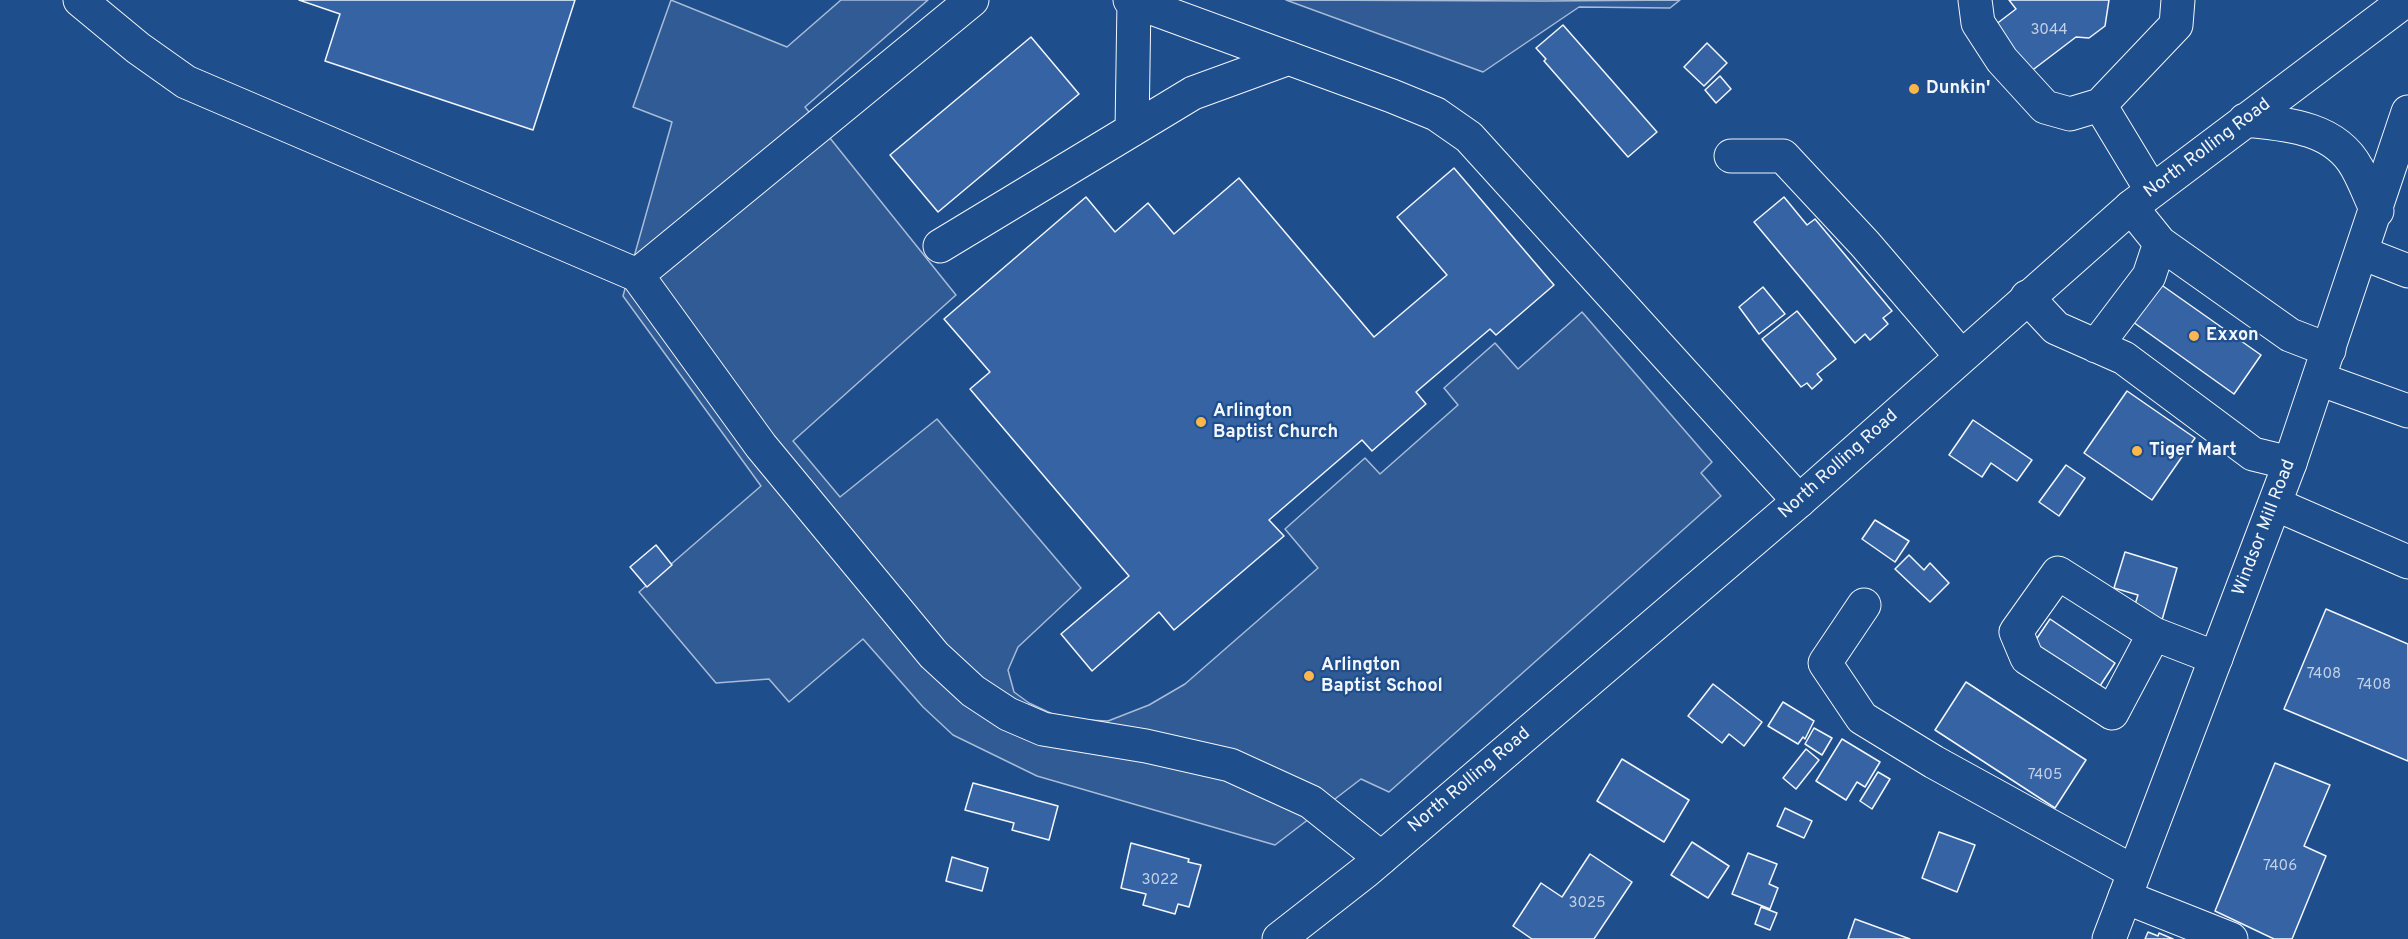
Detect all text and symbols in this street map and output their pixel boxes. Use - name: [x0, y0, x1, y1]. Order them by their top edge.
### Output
- house number: 3044: [2030, 22, 2068, 40]
- place label: Dunkin': [1926, 78, 1990, 100]
- marker: Dunkin': [1907, 82, 1921, 96]
- street label: North Rolling Road: [2140, 94, 2276, 204]
- place label: Exxon: [2206, 325, 2259, 347]
- marker: Exxon: [2187, 329, 2201, 343]
- place label: Arlington Baptist Church: [1213, 401, 1338, 444]
- street label: North Rolling Road: [1775, 406, 1903, 524]
- marker: Arlington Baptist Church: [1194, 415, 1208, 429]
- place label: Tiger Mart: [2149, 440, 2237, 462]
- marker: Tiger Mart: [2130, 444, 2144, 458]
- street label: Windsor Mill Road: [2229, 457, 2301, 599]
- place label: Arlington Baptist School: [1321, 655, 1443, 698]
- house number: 7408: [2307, 666, 2341, 684]
- marker: Arlington Baptist School: [1302, 669, 1316, 683]
- house number: 7408: [2357, 677, 2391, 695]
- street label: North Rolling Road: [1405, 724, 1535, 838]
- house number: 7405: [2028, 767, 2062, 785]
- house number: 7406: [2263, 858, 2297, 876]
- house number: 3022: [1142, 872, 1178, 890]
- house number: 3025: [1568, 895, 1606, 913]

